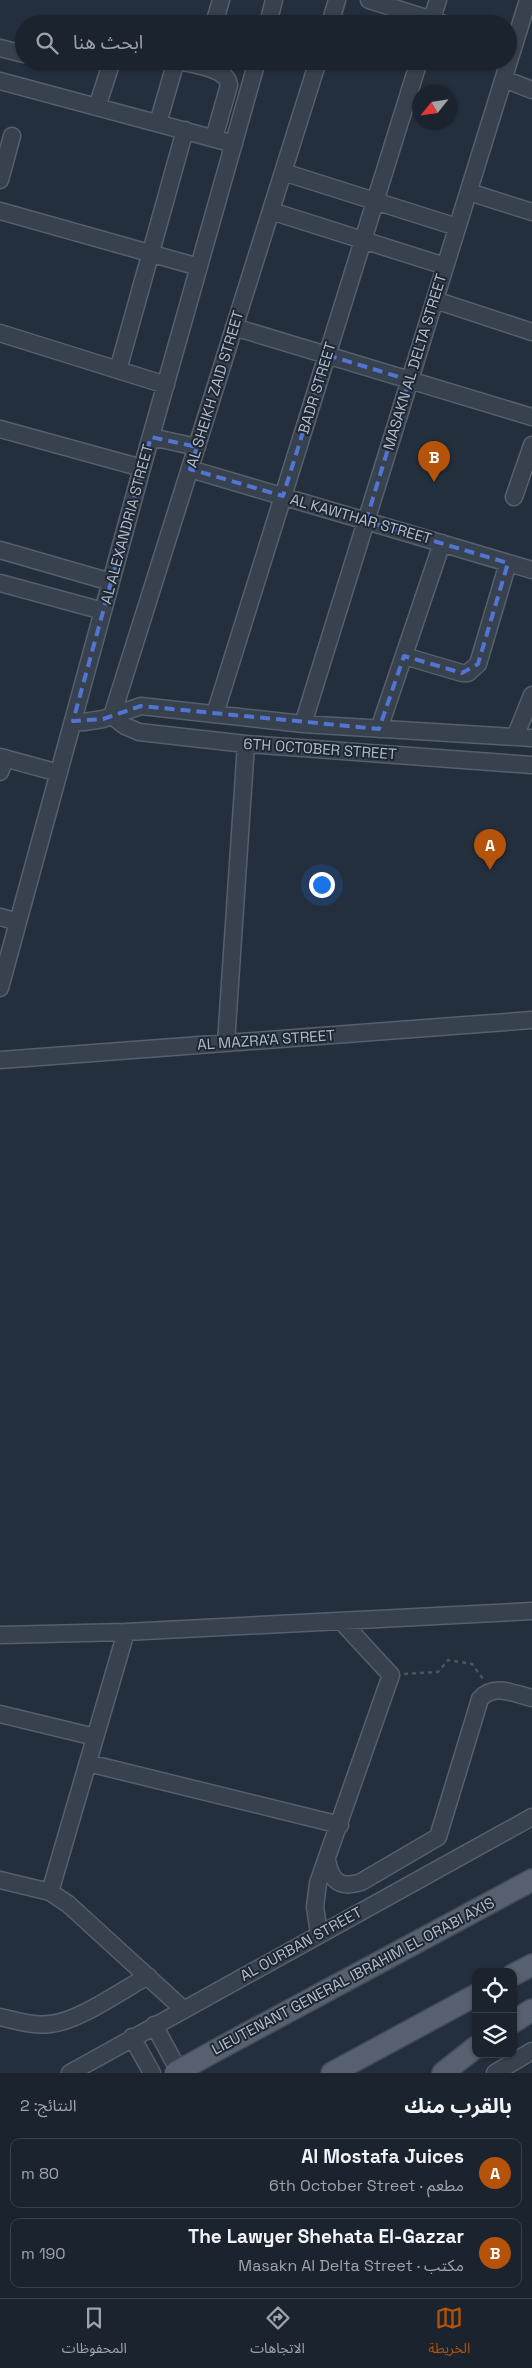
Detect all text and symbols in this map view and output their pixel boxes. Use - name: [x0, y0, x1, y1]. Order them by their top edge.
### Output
- search box: [15, 15, 517, 70]
- icon: search: [33, 29, 61, 57]
- text: ابحث هنا: [73, 30, 143, 55]
- north arrow: [412, 85, 457, 130]
- street label: MASAKN AL DELTA STREET: [379, 271, 451, 452]
- street label: AL SHEIKH ZAID STREET: [182, 308, 248, 470]
- street label: BADR STREET: [294, 339, 340, 436]
- pin: B: [418, 441, 450, 482]
- street label: AL ALEXANDRIA STREET: [96, 442, 157, 606]
- street label: AL KAWTHAR STREET: [288, 489, 434, 548]
- street label: 6TH OCTOBER STREET: [243, 734, 397, 763]
- pin: A: [474, 829, 506, 870]
- your location: [309, 872, 335, 898]
- street label: AL MAZRA'A STREET: [196, 1025, 336, 1054]
- street label: LIEUTENANT GENERAL IBRAHIM EL ORABI AXIS: [208, 1893, 497, 2058]
- street label: AL OURBAN STREET: [236, 1902, 365, 1985]
- map controls: [472, 1968, 517, 2058]
- button: locate: [472, 1968, 517, 2013]
- button: layers: [472, 2013, 517, 2058]
- text: بالقرب منك: [404, 2092, 512, 2119]
- text: النتائج: 2: [20, 2095, 77, 2116]
- text: Al Mostafa Juices: [301, 2144, 464, 2169]
- text: 80 m: [21, 2163, 59, 2184]
- text: A: [490, 2163, 500, 2184]
- text: مطعم · 6th October Street: [269, 2175, 464, 2196]
- text: The Lawyer Shehata El-Gazzar: [188, 2224, 464, 2249]
- text: 190 m: [21, 2243, 66, 2264]
- text: B: [490, 2243, 500, 2264]
- text: مكتب · Masakn Al Delta Street: [238, 2255, 464, 2276]
- tab: المحفوظات: [62, 2304, 127, 2363]
- tab: الاتجاهات: [250, 2304, 305, 2363]
- tab: الخريطة: [428, 2304, 470, 2363]

